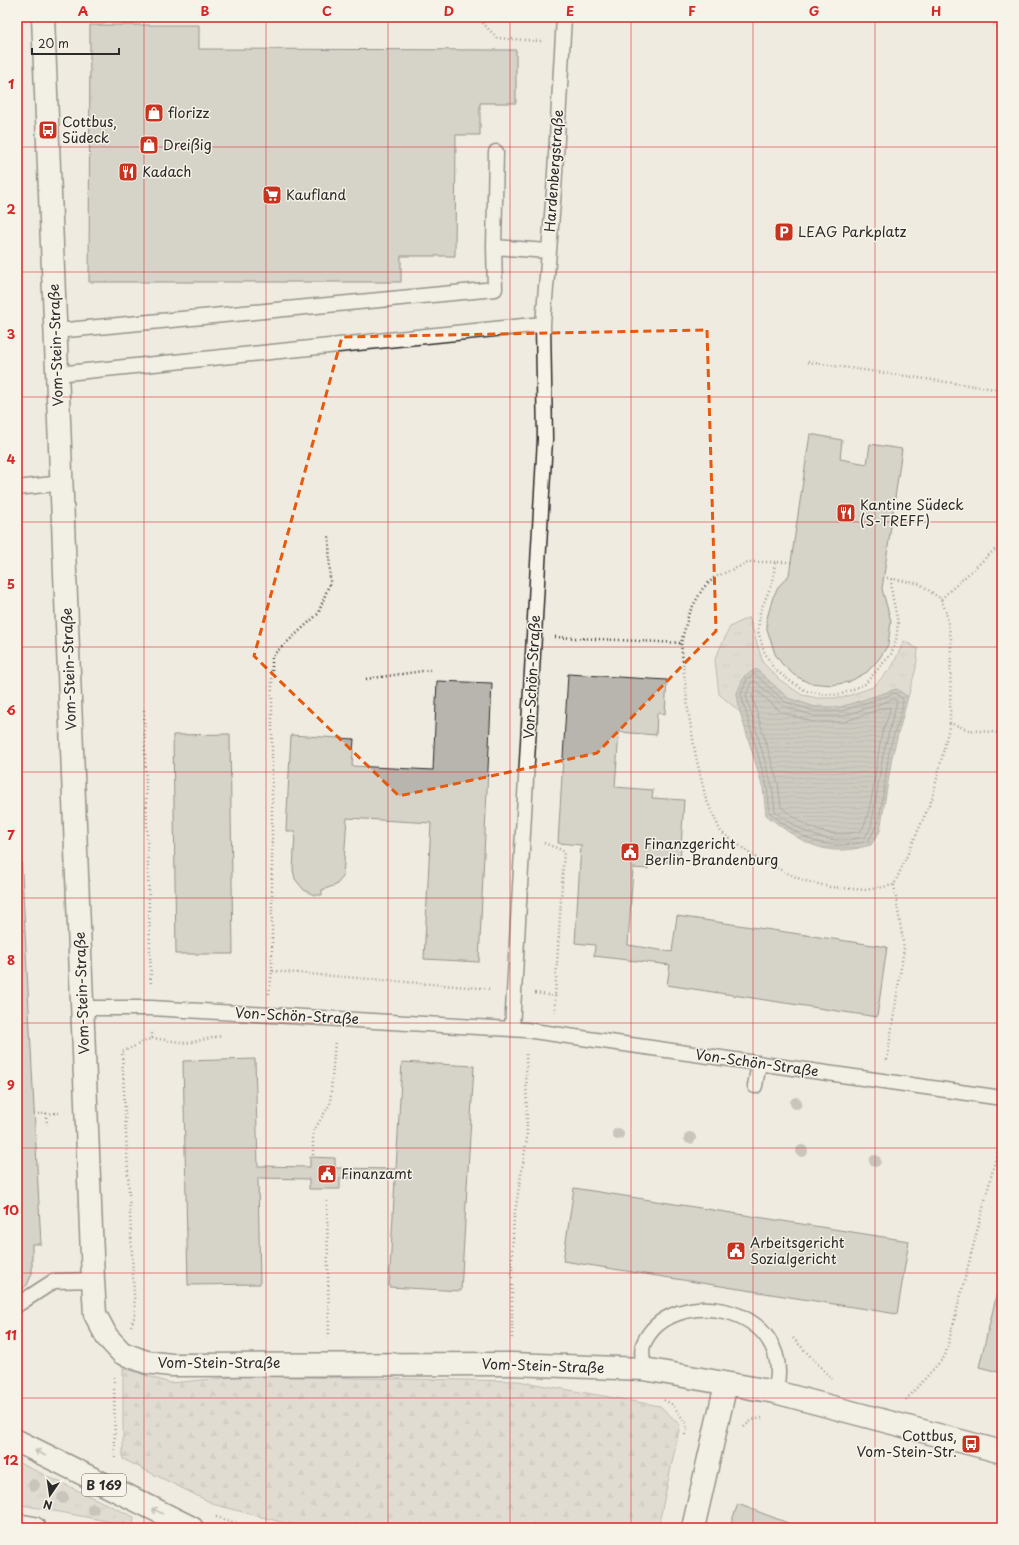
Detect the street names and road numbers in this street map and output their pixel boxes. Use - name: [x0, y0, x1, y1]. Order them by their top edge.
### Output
- street label: Hardenbergstraße: [539, 109, 568, 233]
- street label: Vom-Stein-Straße: [43, 283, 68, 407]
- street label: Vom-Stein-Straße: [56, 607, 81, 731]
- street label: Von-Schön-Straße: [518, 614, 545, 740]
- street label: Vom-Stein-Straße: [69, 931, 94, 1055]
- street label: Von-Schön-Straße: [234, 1002, 360, 1029]
- street label: Von-Schön-Straße: [694, 1043, 820, 1082]
- street label: Vom-Stein-Straße: [158, 1352, 280, 1373]
- street label: Vom-Stein-Straße: [481, 1353, 605, 1378]
- road number: B 169: [82, 1474, 126, 1496]

